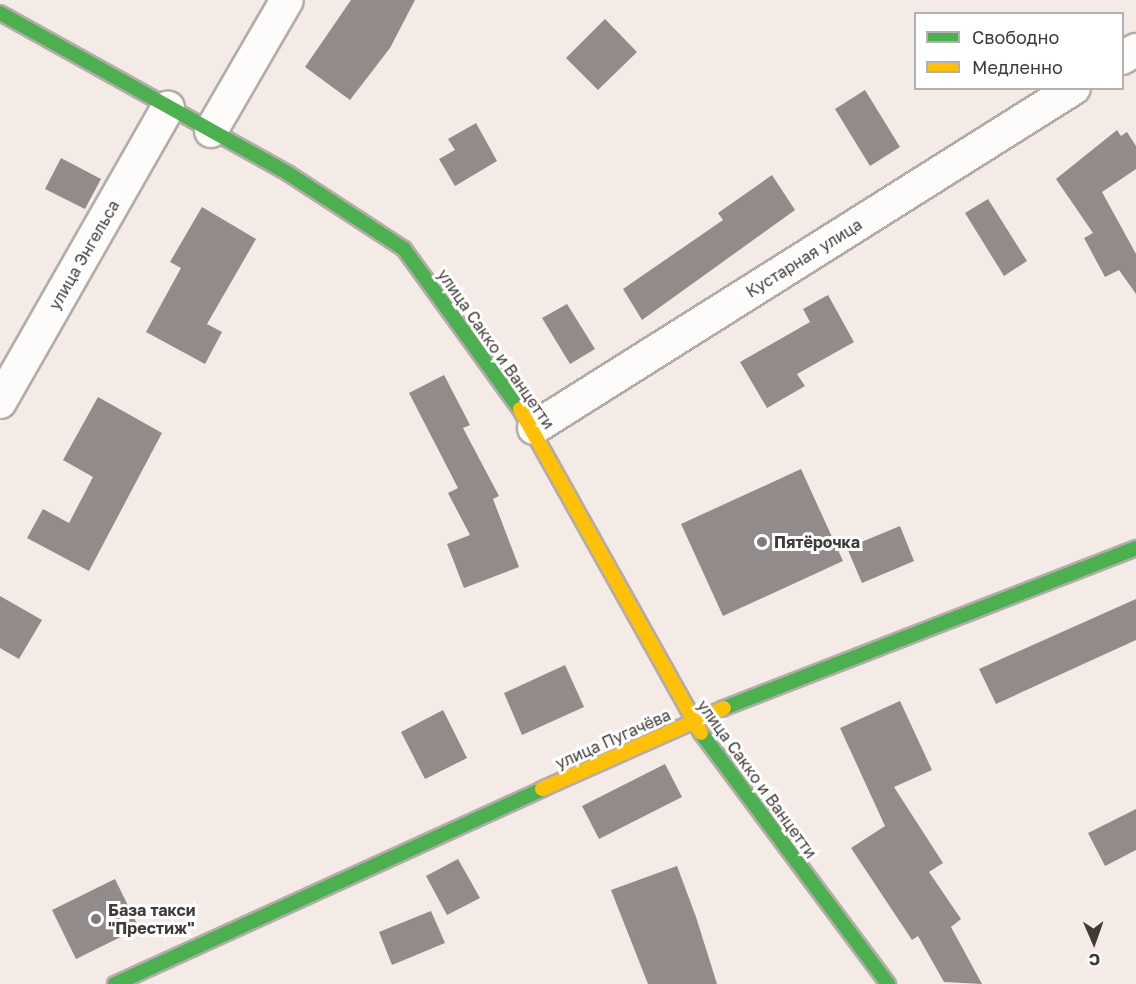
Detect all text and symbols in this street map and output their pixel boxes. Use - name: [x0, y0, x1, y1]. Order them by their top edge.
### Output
- legend: [914, 12, 1124, 90]
- text: Свободно: [972, 26, 1059, 48]
- text: Медленно: [972, 56, 1063, 78]
- street label: улица Энгельса: [45, 197, 123, 313]
- street label: Кустарная улица: [742, 215, 866, 301]
- street label: улица Сакко и Ванцетти: [433, 265, 559, 433]
- place label: Пятёрочка: [774, 532, 860, 552]
- marker: Пятёрочка: [755, 535, 769, 549]
- street label: улица Сакко и Ванцетти: [693, 696, 821, 862]
- street label: улица Пугачёва: [552, 705, 674, 773]
- place label: База такси "Престиж": [108, 900, 195, 938]
- marker: База такси "Престиж": [89, 912, 103, 926]
- north arrow: [1064, 912, 1124, 972]
- text: С: [1089, 950, 1101, 970]

